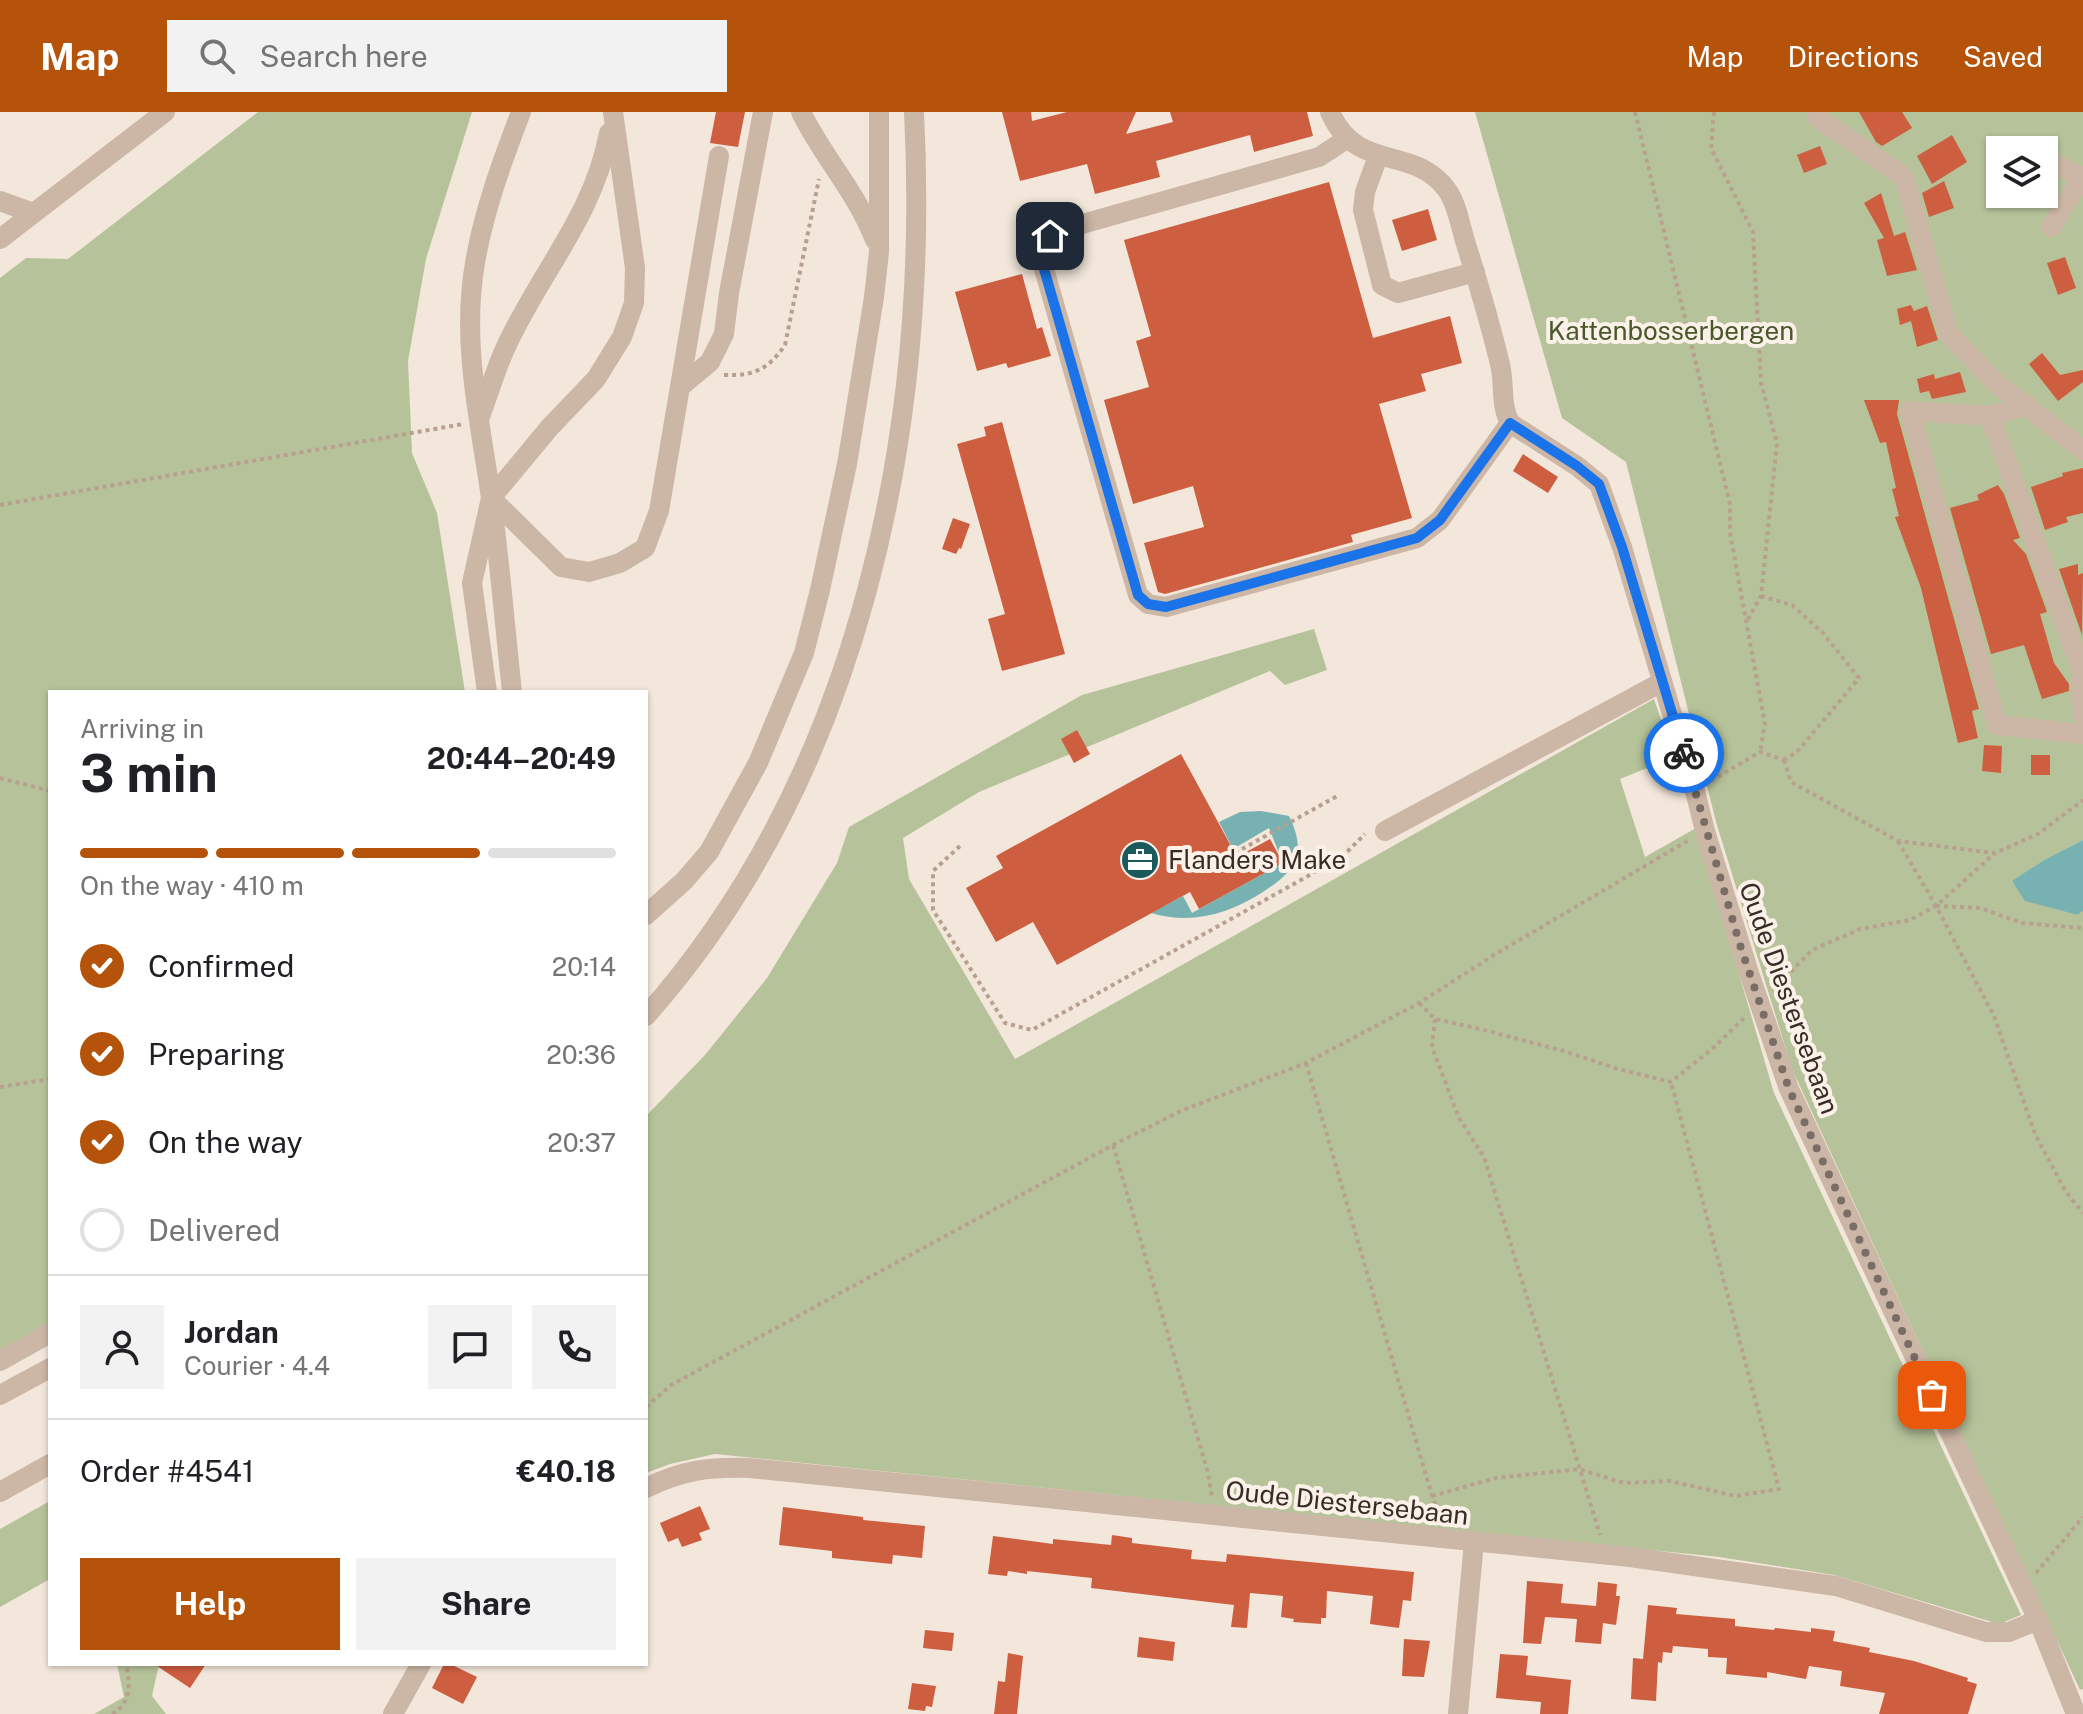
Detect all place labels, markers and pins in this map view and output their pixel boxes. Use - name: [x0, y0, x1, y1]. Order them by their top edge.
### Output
- pin: [1016, 202, 1084, 270]
- office icon: Flanders Make: [1119, 839, 1161, 881]
- place label: Flanders Make: [1168, 844, 1346, 875]
- pin: [1898, 1361, 1966, 1429]

